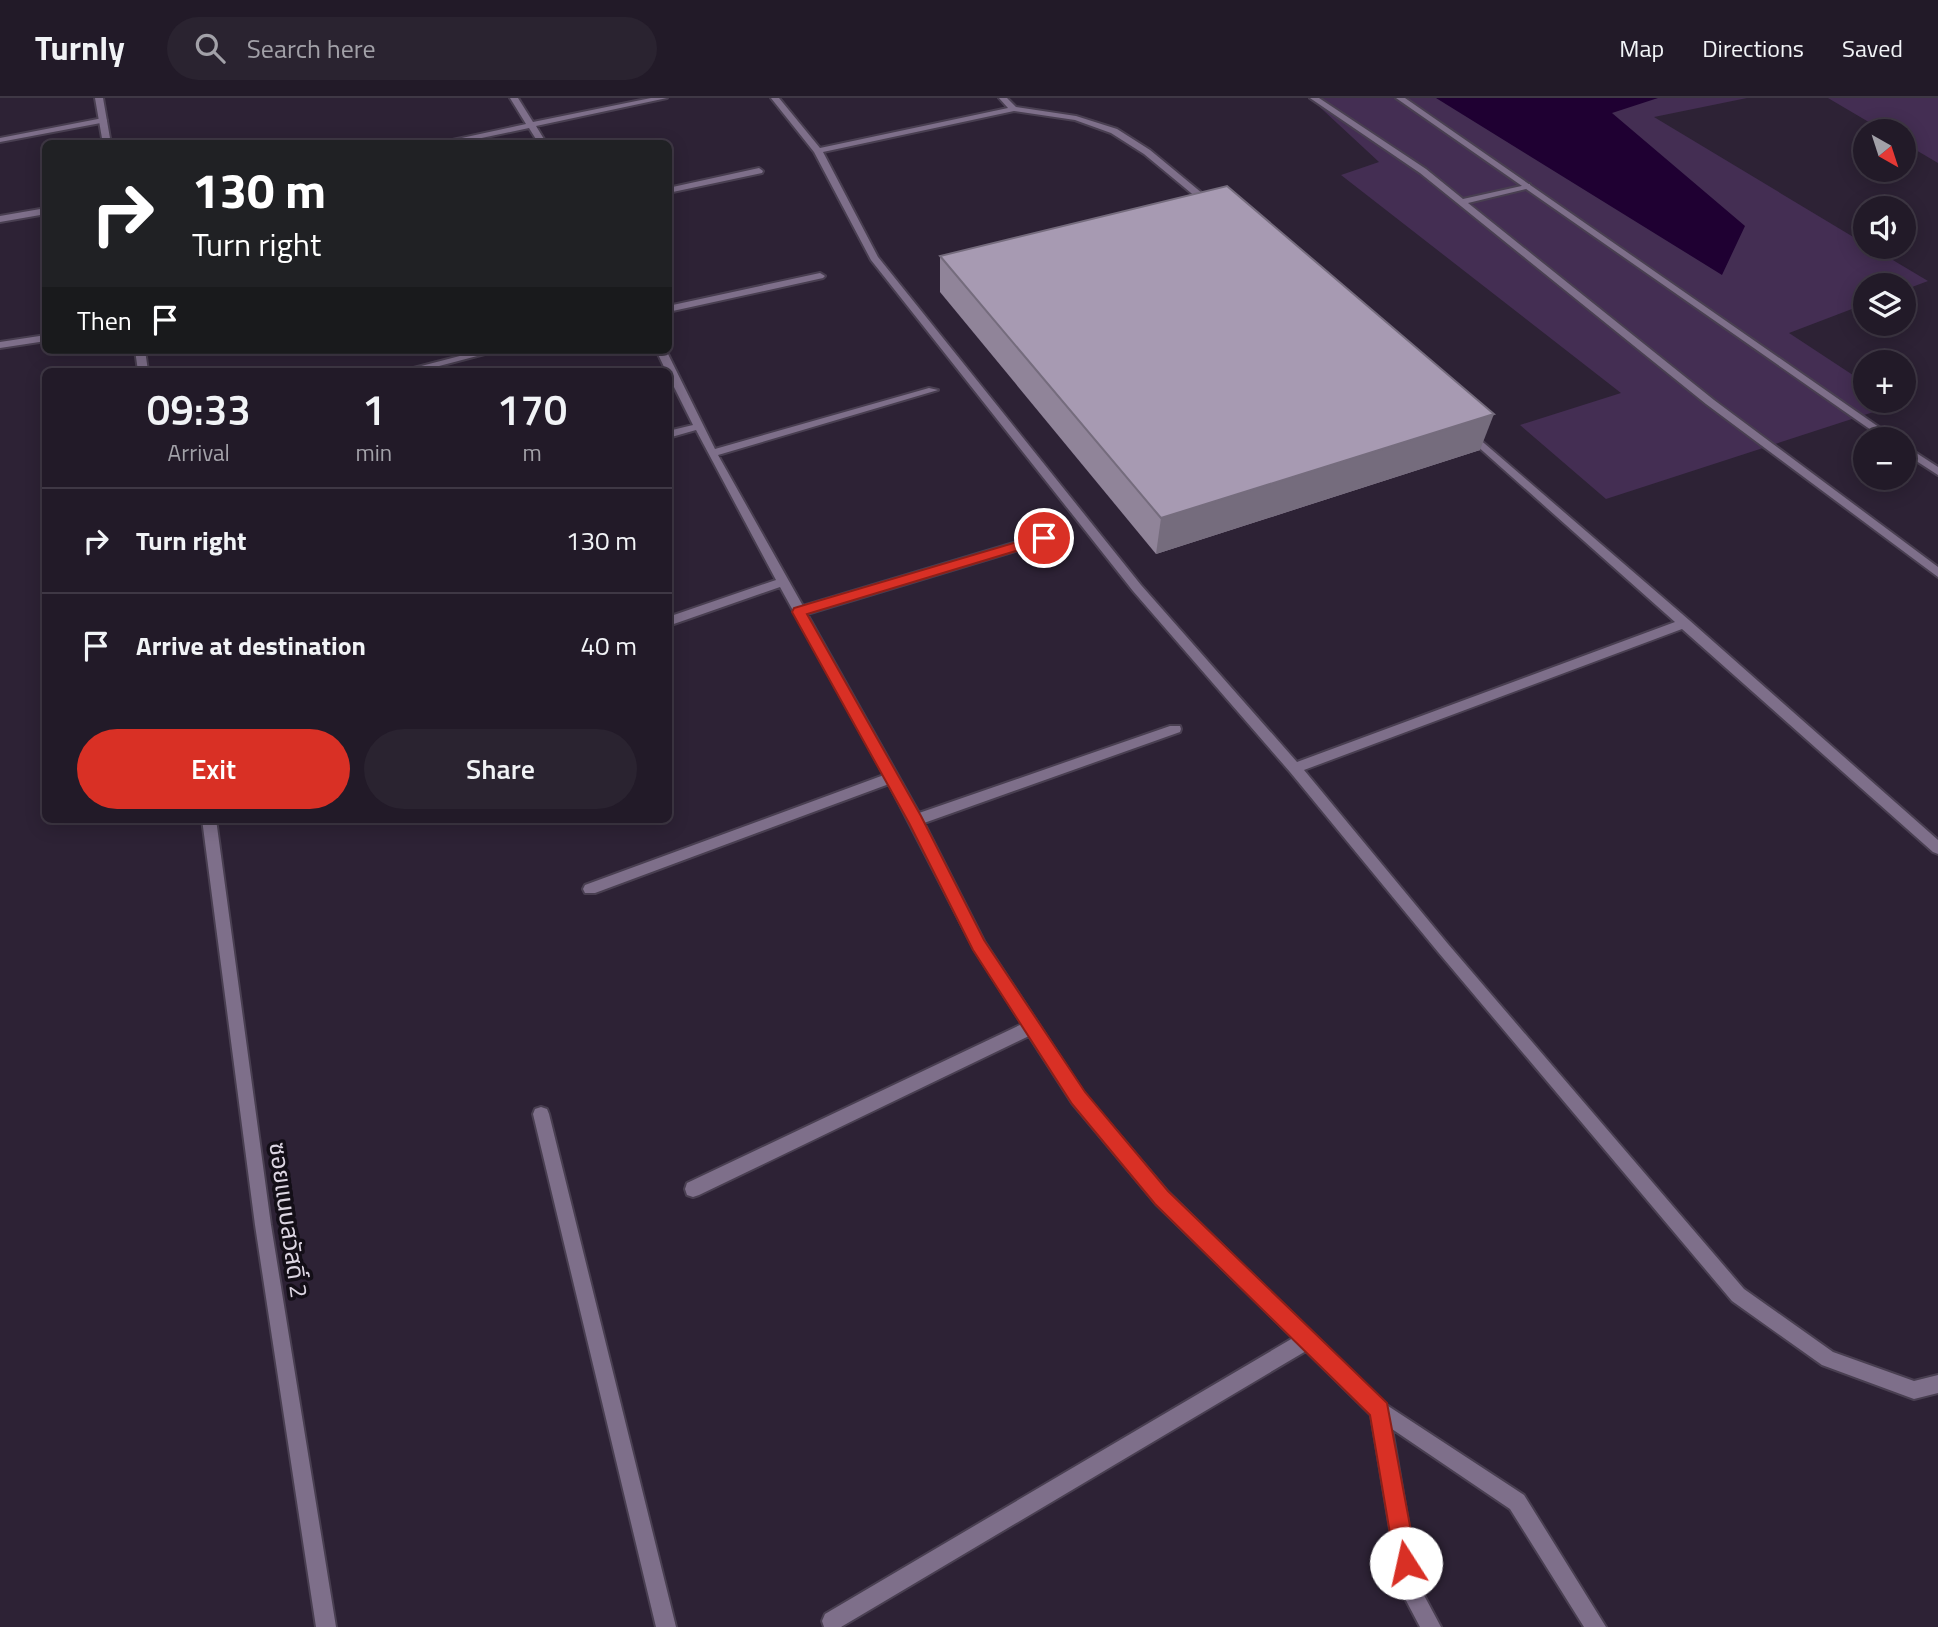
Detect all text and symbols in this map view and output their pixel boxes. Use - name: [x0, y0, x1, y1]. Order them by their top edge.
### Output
- search box: [167, 17, 657, 80]
- text: Turnly: [35, 23, 125, 73]
- icon: search: [191, 29, 229, 67]
- text: Search here: [247, 29, 376, 68]
- text: Map: [1619, 30, 1664, 66]
- text: Directions: [1702, 30, 1804, 66]
- text: Saved: [1842, 30, 1903, 66]
- north arrow: [1853, 119, 1916, 182]
- map controls: [1853, 119, 1916, 490]
- text: 130 m: [192, 152, 326, 227]
- icon: right: [77, 168, 168, 259]
- button: sound: [1853, 196, 1916, 259]
- text: Turn right: [192, 220, 321, 268]
- button: layers: [1853, 273, 1916, 336]
- text: Then: [77, 301, 132, 340]
- icon: arrive: [146, 301, 184, 339]
- button: +: [1853, 350, 1916, 413]
- text: 09:33: [147, 377, 251, 441]
- text: 1: [362, 377, 386, 441]
- text: 170: [497, 377, 567, 441]
- button: −: [1853, 427, 1916, 490]
- text: Arrival: [168, 435, 230, 470]
- text: min: [355, 435, 392, 470]
- text: m: [522, 435, 542, 470]
- pin: [1014, 508, 1074, 568]
- icon: arrive: [1025, 519, 1063, 557]
- text: Turn right: [136, 521, 247, 560]
- text: 130 m: [566, 521, 637, 560]
- icon: right: [77, 522, 115, 560]
- text: Arrive at destination: [136, 626, 366, 665]
- text: 40 m: [580, 626, 637, 665]
- icon: arrive: [77, 627, 115, 665]
- button: Exit: [77, 729, 350, 809]
- button: Share: [364, 729, 637, 809]
- street label: ซอยแนบสวัสดิ์ 2: [260, 1140, 318, 1300]
- position arrow: [1369, 1526, 1443, 1600]

